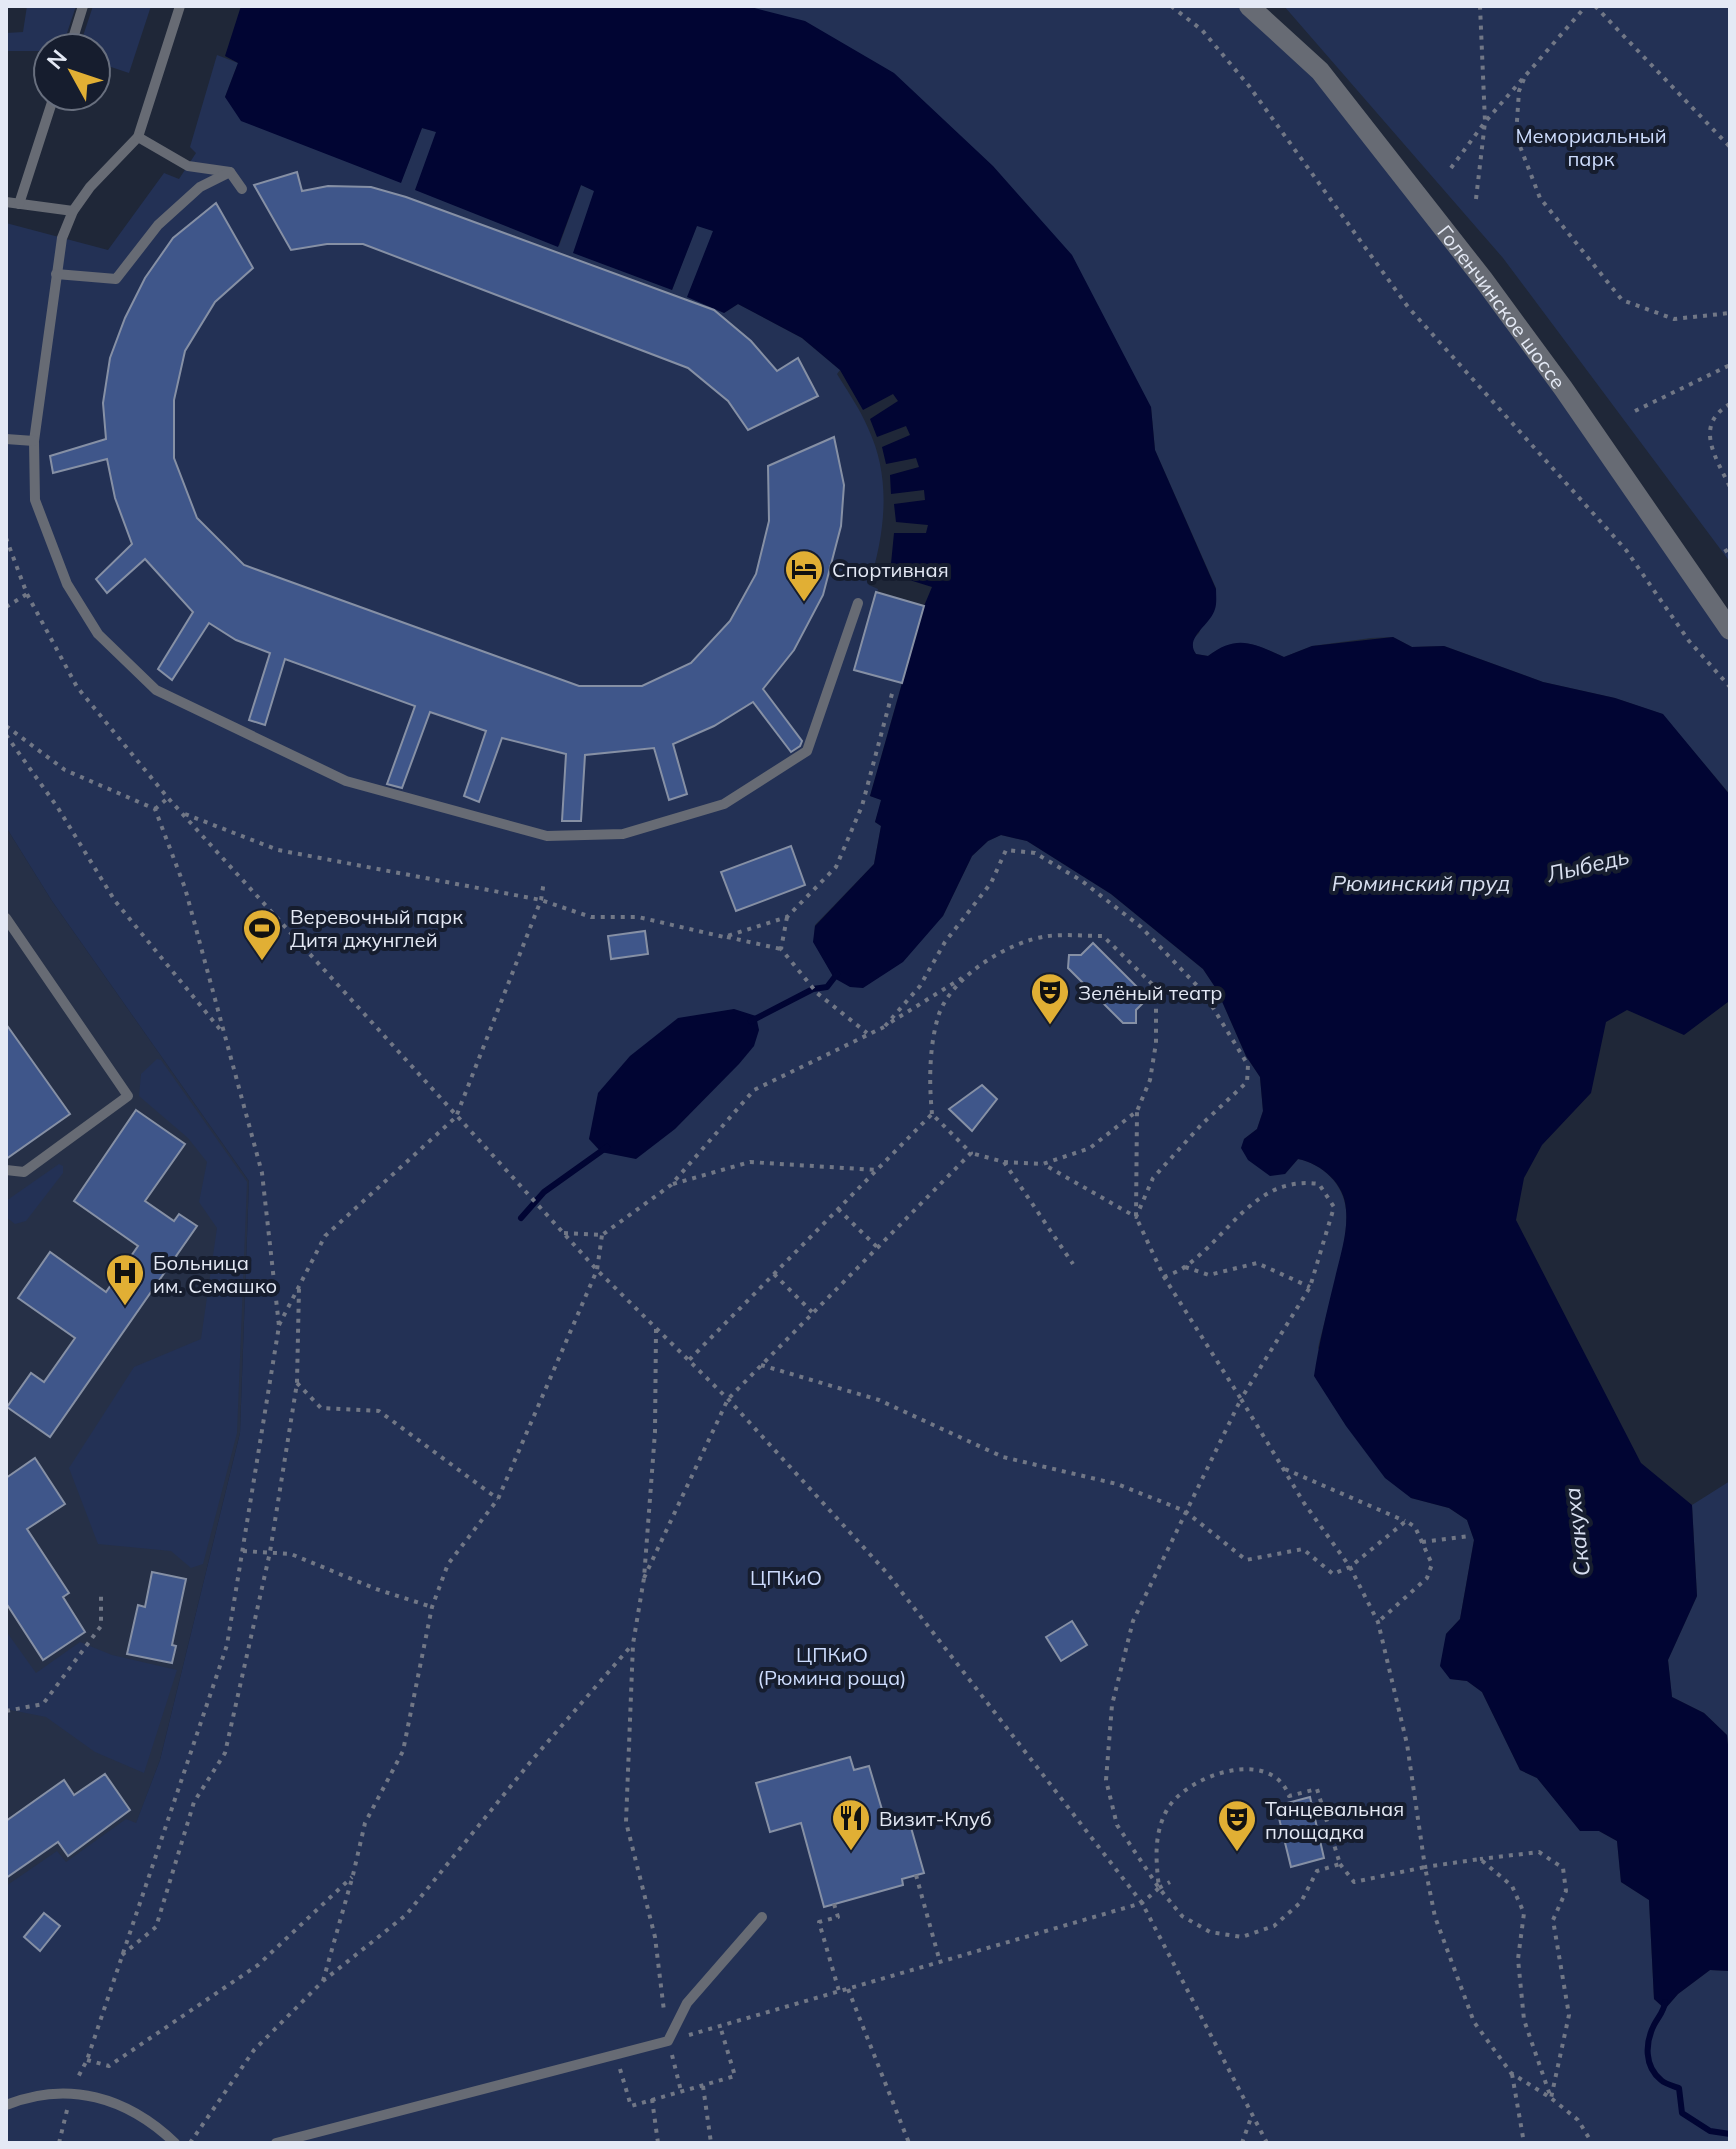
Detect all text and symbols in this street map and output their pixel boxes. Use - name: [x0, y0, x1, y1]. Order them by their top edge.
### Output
- north arrow: [32, 32, 112, 112]
- text: N: [41, 44, 73, 75]
- park label: Мемориальный парк: [1515, 123, 1667, 171]
- street label: Голенчинское шоссе: [1433, 220, 1572, 393]
- hotel icon: Спортивная: [783, 548, 825, 603]
- place label: Спортивная: [832, 557, 949, 582]
- water label: Лыбедь: [1543, 842, 1632, 888]
- water label: Рюминский пруд: [1332, 869, 1510, 897]
- place label: Веревочный парк Дитя джунглей: [290, 904, 463, 952]
- sports icon: Веревочный парк Дитя джунглей: [241, 907, 283, 962]
- theatre icon: Зелёный театр: [1029, 971, 1071, 1026]
- place label: Зелёный театр: [1078, 980, 1223, 1005]
- place label: Больница им. Семашко: [153, 1250, 277, 1298]
- hospital icon: Больница им. Семашко: [104, 1252, 146, 1307]
- water label: Скакуха: [1558, 1486, 1596, 1578]
- park label: ЦПКиО: [750, 1565, 822, 1590]
- park label: ЦПКиО (Рюмина роща): [758, 1642, 906, 1690]
- place label: Танцевальная площадка: [1265, 1796, 1404, 1844]
- restaurant icon: Визит-Клуб: [830, 1797, 872, 1852]
- theatre icon: Танцевальная площадка: [1216, 1798, 1258, 1853]
- place label: Визит-Клуб: [879, 1806, 992, 1831]

